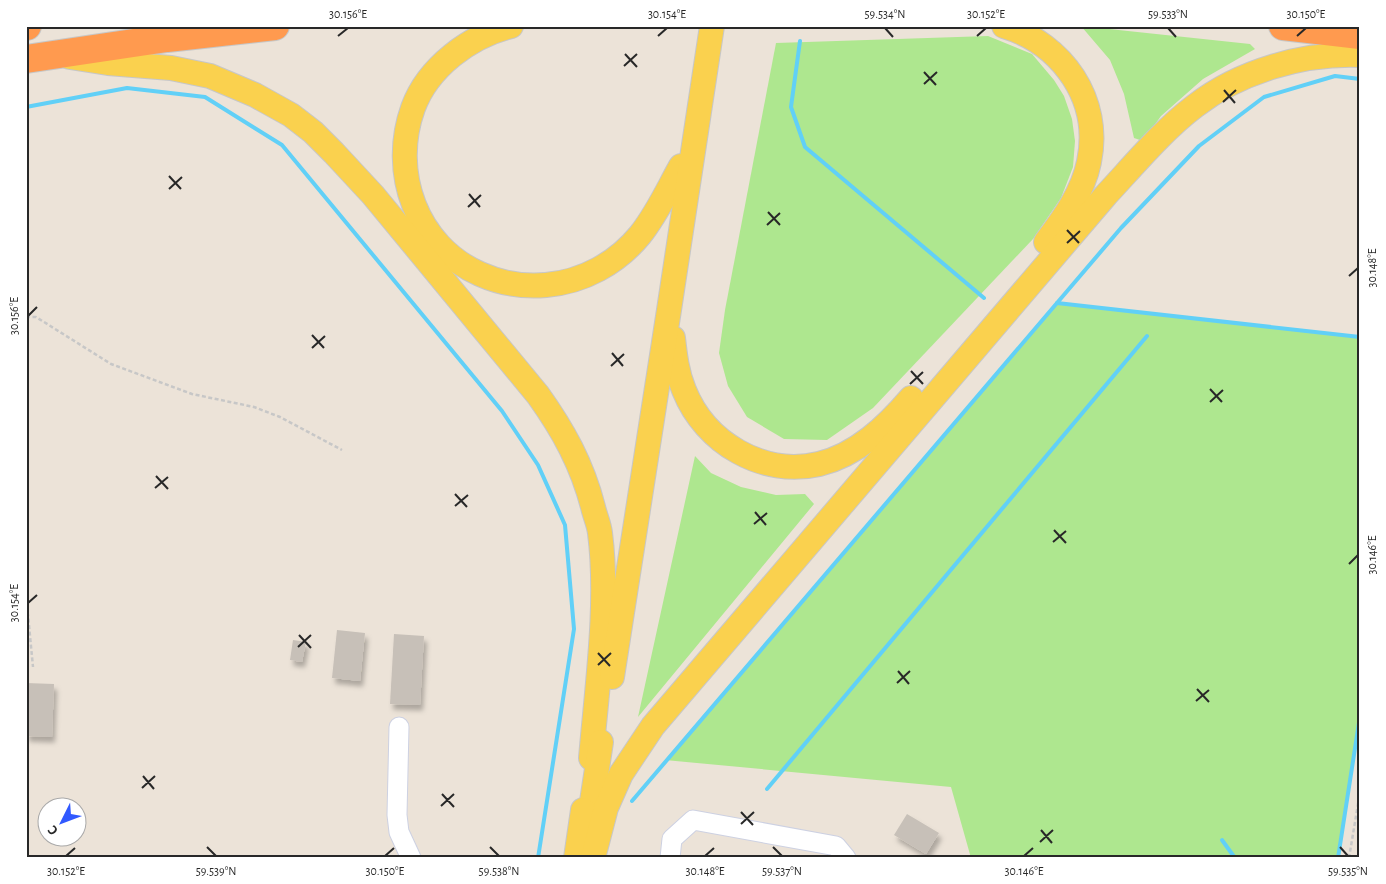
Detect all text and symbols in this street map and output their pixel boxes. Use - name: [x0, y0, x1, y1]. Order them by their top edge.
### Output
- text: 30.156°E: [329, 8, 367, 20]
- text: 30.154°E: [648, 8, 686, 20]
- text: 59.534°N: [865, 8, 905, 20]
- text: 30.152°E: [967, 8, 1005, 20]
- text: 59.533°N: [1148, 8, 1188, 20]
- text: 30.150°E: [1287, 8, 1326, 20]
- text: 30.148°E: [1366, 248, 1378, 287]
- text: 30.156°E: [8, 297, 20, 335]
- text: 30.146°E: [1366, 535, 1378, 574]
- text: 30.154°E: [8, 584, 20, 622]
- north arrow: [38, 796, 88, 846]
- text: С: [45, 822, 61, 838]
- text: 30.152°E: [47, 865, 85, 877]
- text: 59.539°N: [196, 865, 236, 877]
- text: 30.150°E: [366, 865, 405, 877]
- text: 59.538°N: [479, 865, 519, 877]
- text: 30.148°E: [686, 865, 725, 877]
- text: 59.537°N: [762, 865, 802, 877]
- text: 30.146°E: [1005, 865, 1044, 877]
- text: 59.535°N: [1328, 865, 1368, 877]

